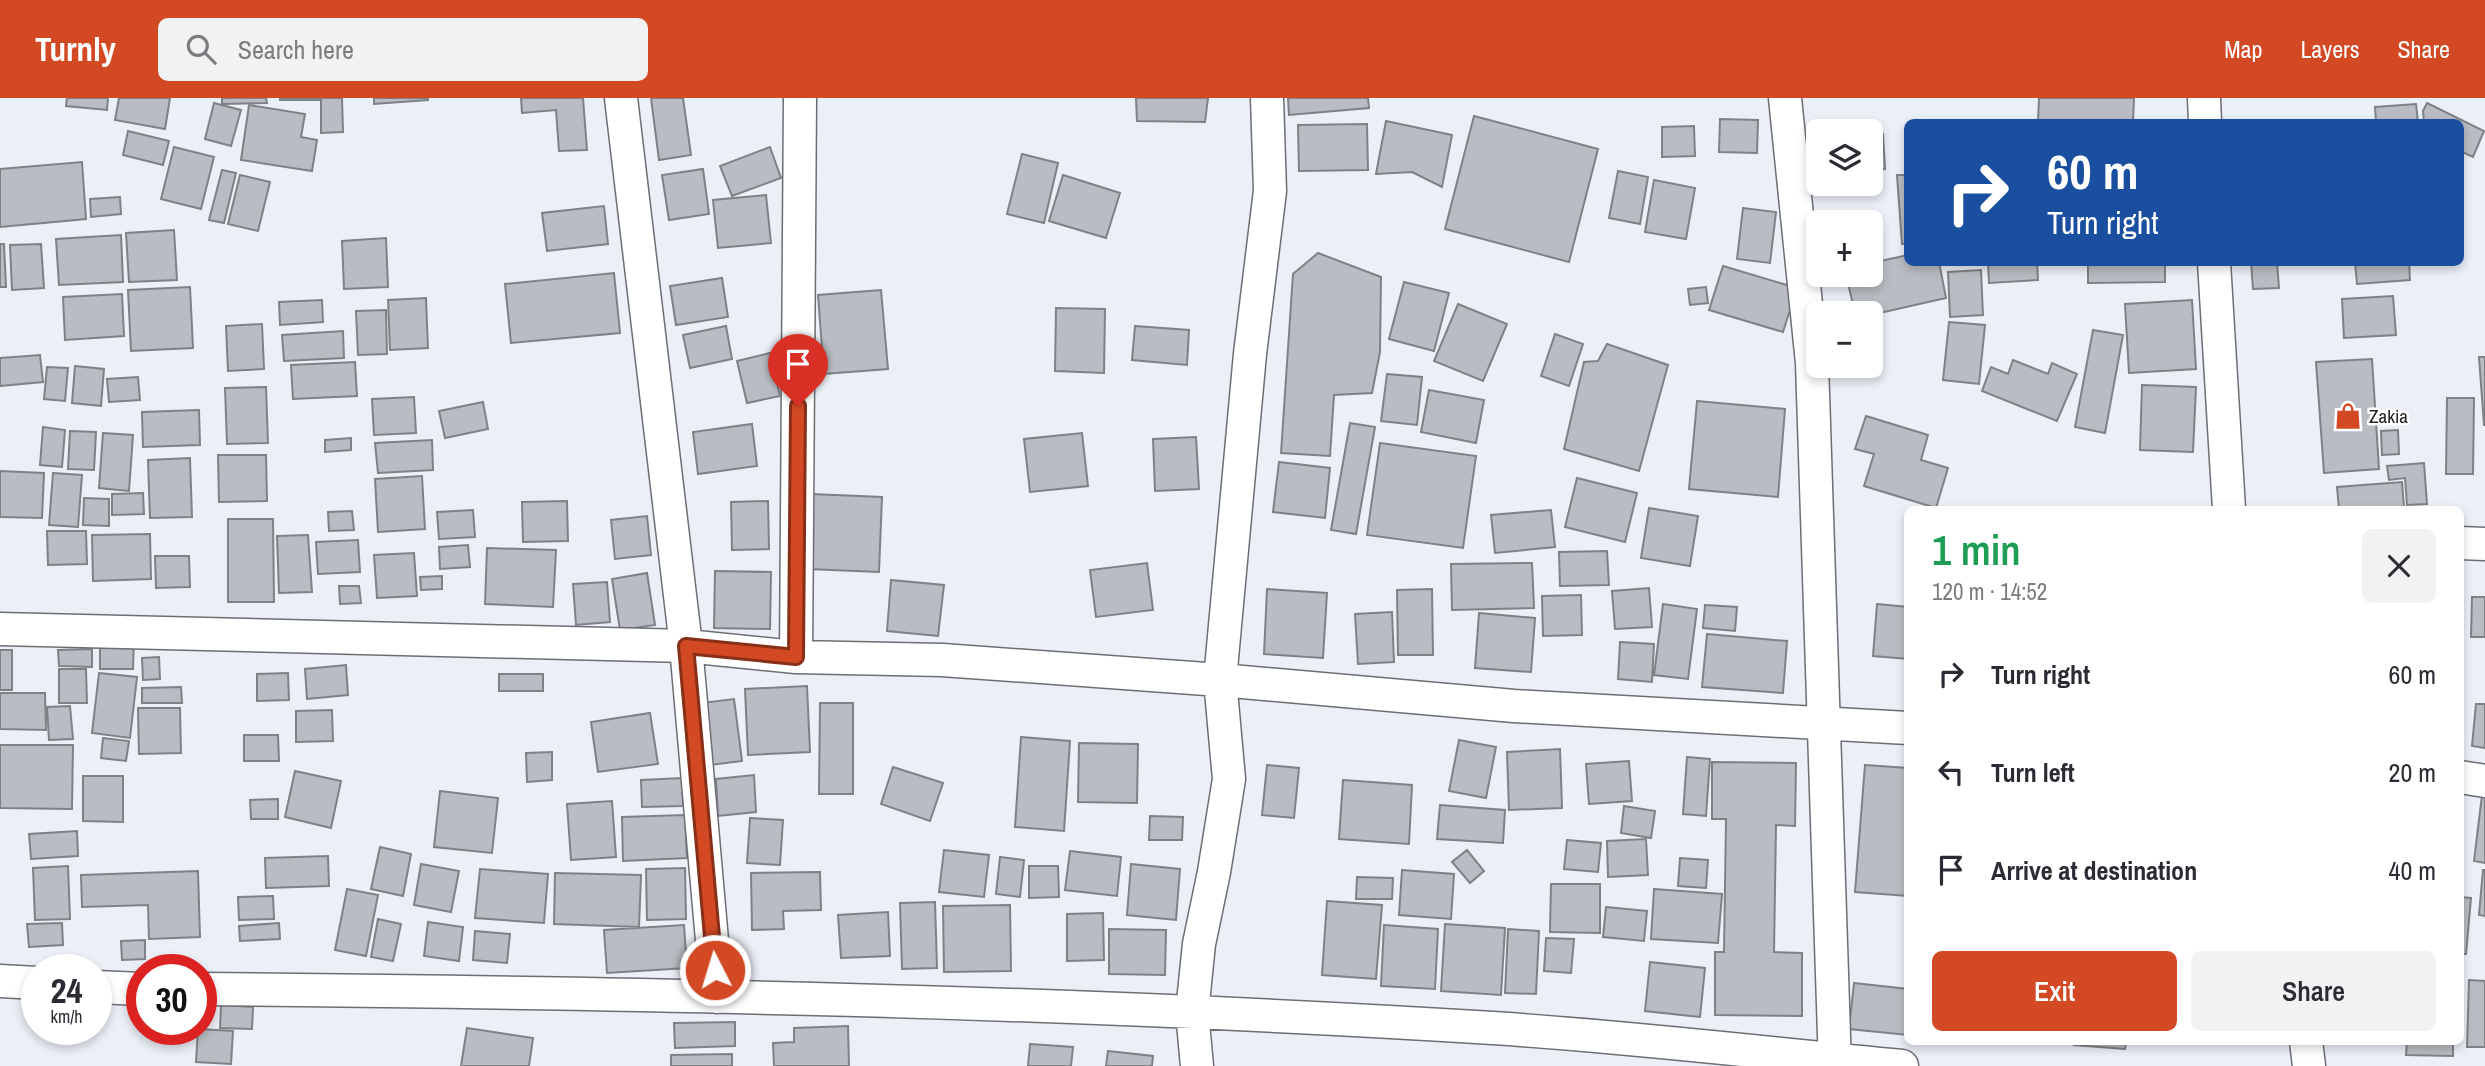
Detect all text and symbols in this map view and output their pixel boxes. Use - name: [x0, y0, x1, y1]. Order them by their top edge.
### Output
- search box: [158, 18, 648, 81]
- text: Turnly: [35, 27, 116, 71]
- icon: search: [182, 30, 220, 68]
- text: Search here: [238, 32, 354, 67]
- text: Map: [2224, 33, 2262, 65]
- text: Layers: [2300, 33, 2359, 65]
- text: Share: [2397, 33, 2450, 65]
- map controls: [1806, 119, 1883, 378]
- button: layers: [1806, 119, 1883, 196]
- text: 60 m: [2047, 138, 2139, 204]
- icon: right: [1932, 147, 2023, 238]
- text: Turn right: [2047, 201, 2159, 244]
- button: +: [1806, 210, 1883, 287]
- button: −: [1806, 301, 1883, 378]
- pin: [768, 334, 828, 406]
- icon: arrive: [779, 345, 817, 383]
- shop icon: Zakia: [2333, 401, 2363, 431]
- place label: Zakia: [2369, 403, 2408, 429]
- text: 1 min: [1932, 522, 2021, 578]
- button: close: [2362, 529, 2436, 603]
- text: 120 m · 14:52: [1932, 576, 2047, 607]
- icon: right: [1932, 655, 1970, 693]
- text: Turn right: [1991, 657, 2090, 692]
- text: 60 m: [2389, 657, 2436, 692]
- icon: left: [1932, 753, 1970, 791]
- text: Turn left: [1991, 755, 2075, 790]
- text: 20 m: [2389, 755, 2436, 790]
- icon: arrive: [1932, 851, 1970, 889]
- text: Arrive at destination: [1991, 853, 2197, 888]
- text: 40 m: [2389, 853, 2436, 888]
- position arrow: [678, 933, 752, 1007]
- button: Exit: [1932, 951, 2177, 1031]
- button: Share: [2191, 951, 2436, 1031]
- speed limit sign: 30: [126, 954, 217, 1045]
- text: 24: [51, 967, 82, 1014]
- text: km/h: [51, 1004, 83, 1029]

